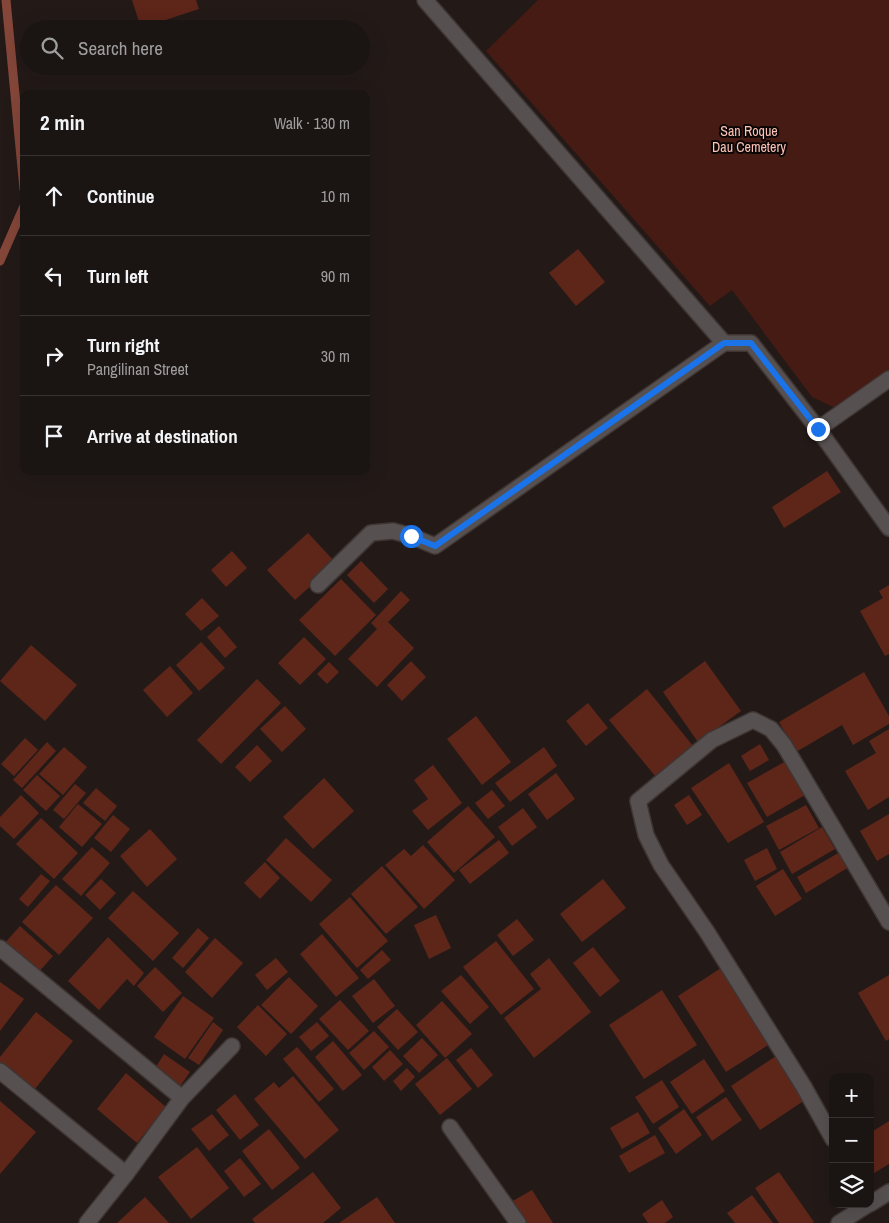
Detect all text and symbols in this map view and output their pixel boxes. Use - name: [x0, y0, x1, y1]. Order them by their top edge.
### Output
- search box: [20, 20, 370, 75]
- icon: search: [38, 34, 66, 62]
- text: Search here: [78, 35, 163, 61]
- text: 2 min: [40, 108, 85, 137]
- text: Walk · 130 m: [274, 112, 350, 134]
- park label: San Roque Dau Cemetery: [712, 122, 786, 156]
- icon: ahead: [40, 182, 68, 210]
- text: Continue: [87, 183, 155, 209]
- text: 10 m: [321, 185, 350, 207]
- icon: left: [40, 262, 68, 290]
- text: Turn left: [87, 263, 148, 289]
- text: 90 m: [321, 265, 350, 287]
- text: Turn right: [87, 332, 159, 358]
- icon: right: [40, 342, 68, 370]
- text: 30 m: [321, 345, 350, 367]
- text: Pangilinan Street: [87, 358, 188, 380]
- route end: [807, 418, 830, 441]
- icon: arrive: [40, 422, 68, 450]
- text: Arrive at destination: [87, 423, 238, 449]
- route start: [400, 525, 423, 548]
- map controls: [829, 1073, 874, 1208]
- button: +: [829, 1073, 874, 1118]
- button: −: [829, 1118, 874, 1163]
- button: layers: [829, 1163, 874, 1208]

